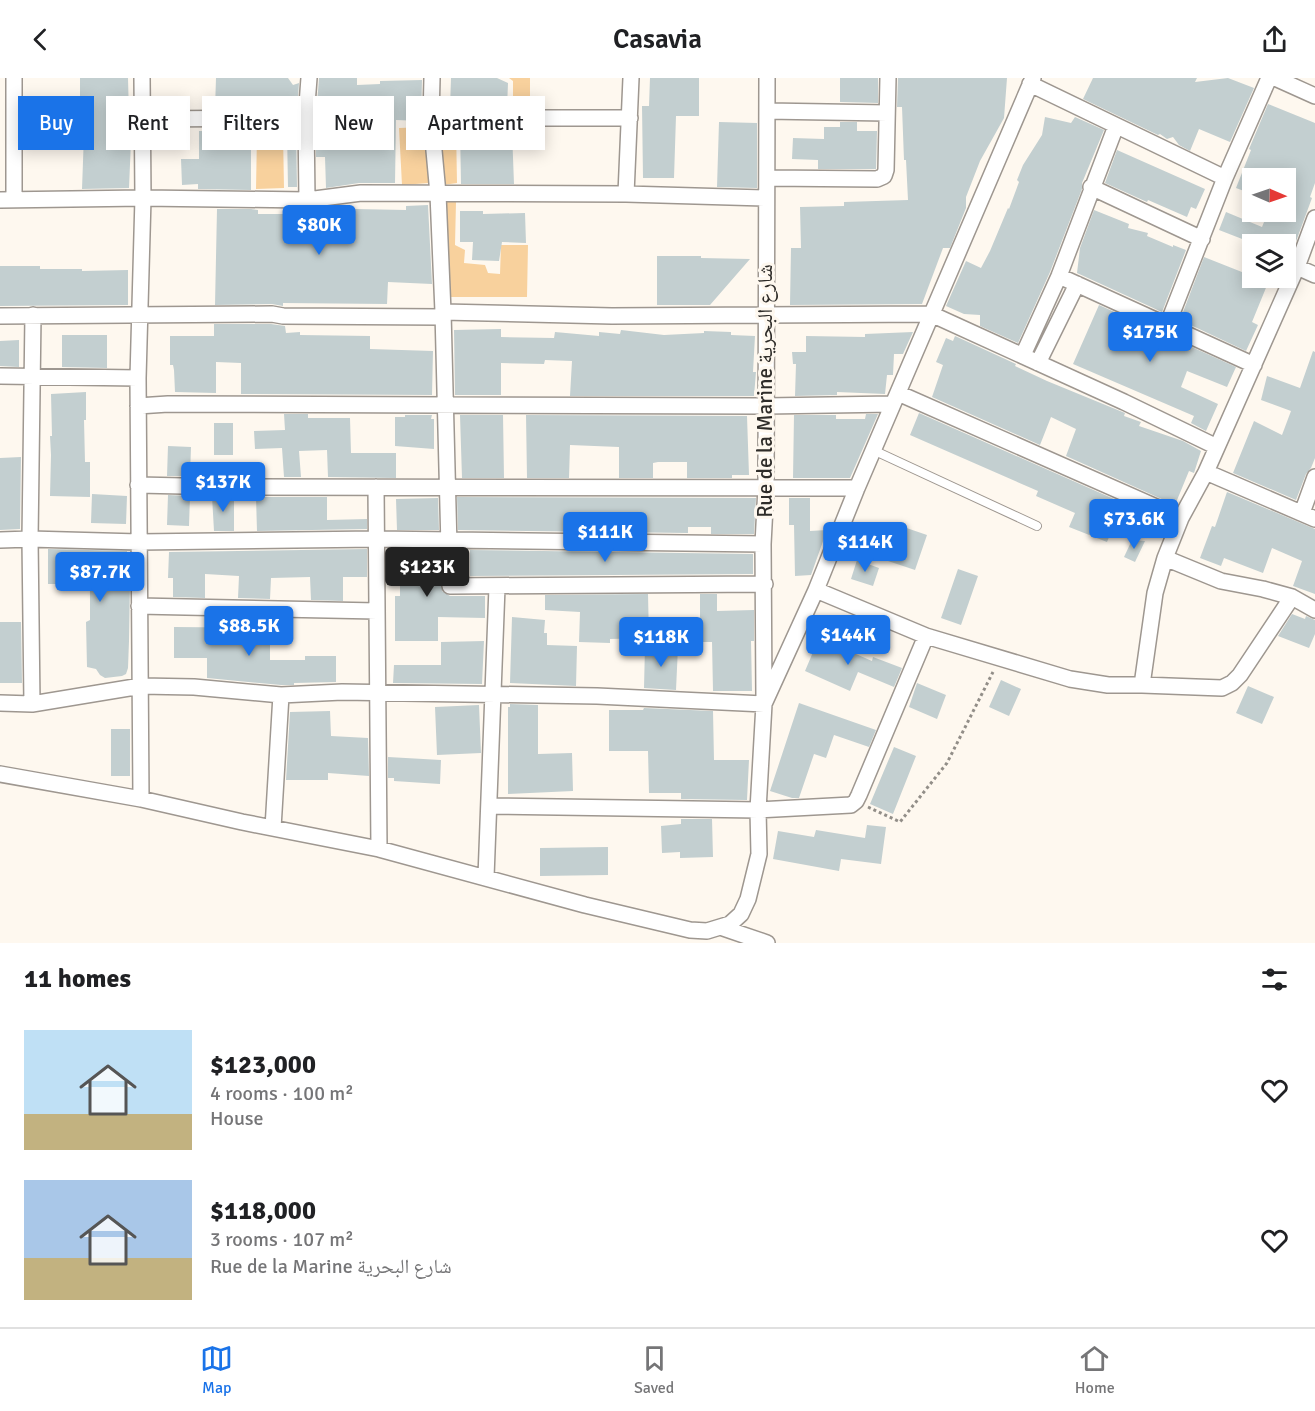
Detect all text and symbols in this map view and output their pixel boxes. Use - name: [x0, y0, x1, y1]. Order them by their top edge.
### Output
- icon: back: [24, 23, 57, 56]
- text: Casavia: [613, 23, 702, 56]
- icon: share: [1258, 23, 1291, 56]
- chip: Buy: [18, 96, 94, 150]
- chip: Rent: [106, 96, 190, 150]
- chip: Filters: [202, 96, 301, 150]
- chip: New: [313, 96, 394, 150]
- chip: Apartment: [406, 96, 545, 150]
- north arrow: [1242, 168, 1296, 222]
- map controls: [1242, 168, 1296, 288]
- pin: $80K: [283, 205, 355, 256]
- text: $80K: [297, 212, 341, 237]
- button: layers: [1242, 234, 1296, 288]
- street label: Rue de la Marine شارع البحرية: [752, 264, 778, 518]
- pin: $175K: [1108, 312, 1192, 363]
- text: $175K: [1122, 319, 1178, 344]
- pin: $137K: [181, 462, 265, 513]
- text: $137K: [195, 469, 251, 494]
- pin: $73.6K: [1085, 499, 1183, 550]
- text: $73.6K: [1103, 506, 1165, 531]
- pin: $111K: [563, 512, 647, 563]
- text: $111K: [577, 519, 633, 544]
- pin: $114K: [823, 522, 907, 573]
- text: $114K: [837, 529, 893, 554]
- pin: $123K: [385, 547, 469, 598]
- pin: $87.7K: [51, 552, 149, 603]
- text: $123K: [399, 554, 455, 579]
- text: $87.7K: [69, 559, 131, 584]
- pin: $88.5K: [200, 606, 298, 657]
- text: $88.5K: [218, 613, 280, 638]
- pin: $144K: [806, 615, 890, 666]
- pin: $118K: [619, 617, 703, 668]
- text: $144K: [820, 622, 876, 647]
- text: $118K: [633, 624, 689, 649]
- text: 11 homes: [24, 963, 131, 995]
- icon: filters: [1258, 963, 1291, 996]
- text: $123,000: [210, 1049, 316, 1081]
- icon: home: [72, 1054, 144, 1126]
- icon: heart: [1258, 1074, 1291, 1107]
- text: 4 rooms · 100 m²: [210, 1081, 354, 1106]
- text: House: [210, 1106, 264, 1131]
- text: $118,000: [210, 1195, 316, 1227]
- icon: home: [72, 1204, 144, 1276]
- icon: heart: [1258, 1224, 1291, 1257]
- text: 3 rooms · 107 m²: [210, 1227, 354, 1252]
- text: Rue de la Marine شارع البحرية: [210, 1254, 452, 1279]
- tab: Map: [200, 1342, 233, 1398]
- tab: Saved: [634, 1342, 674, 1398]
- tab: Home: [1075, 1342, 1115, 1398]

